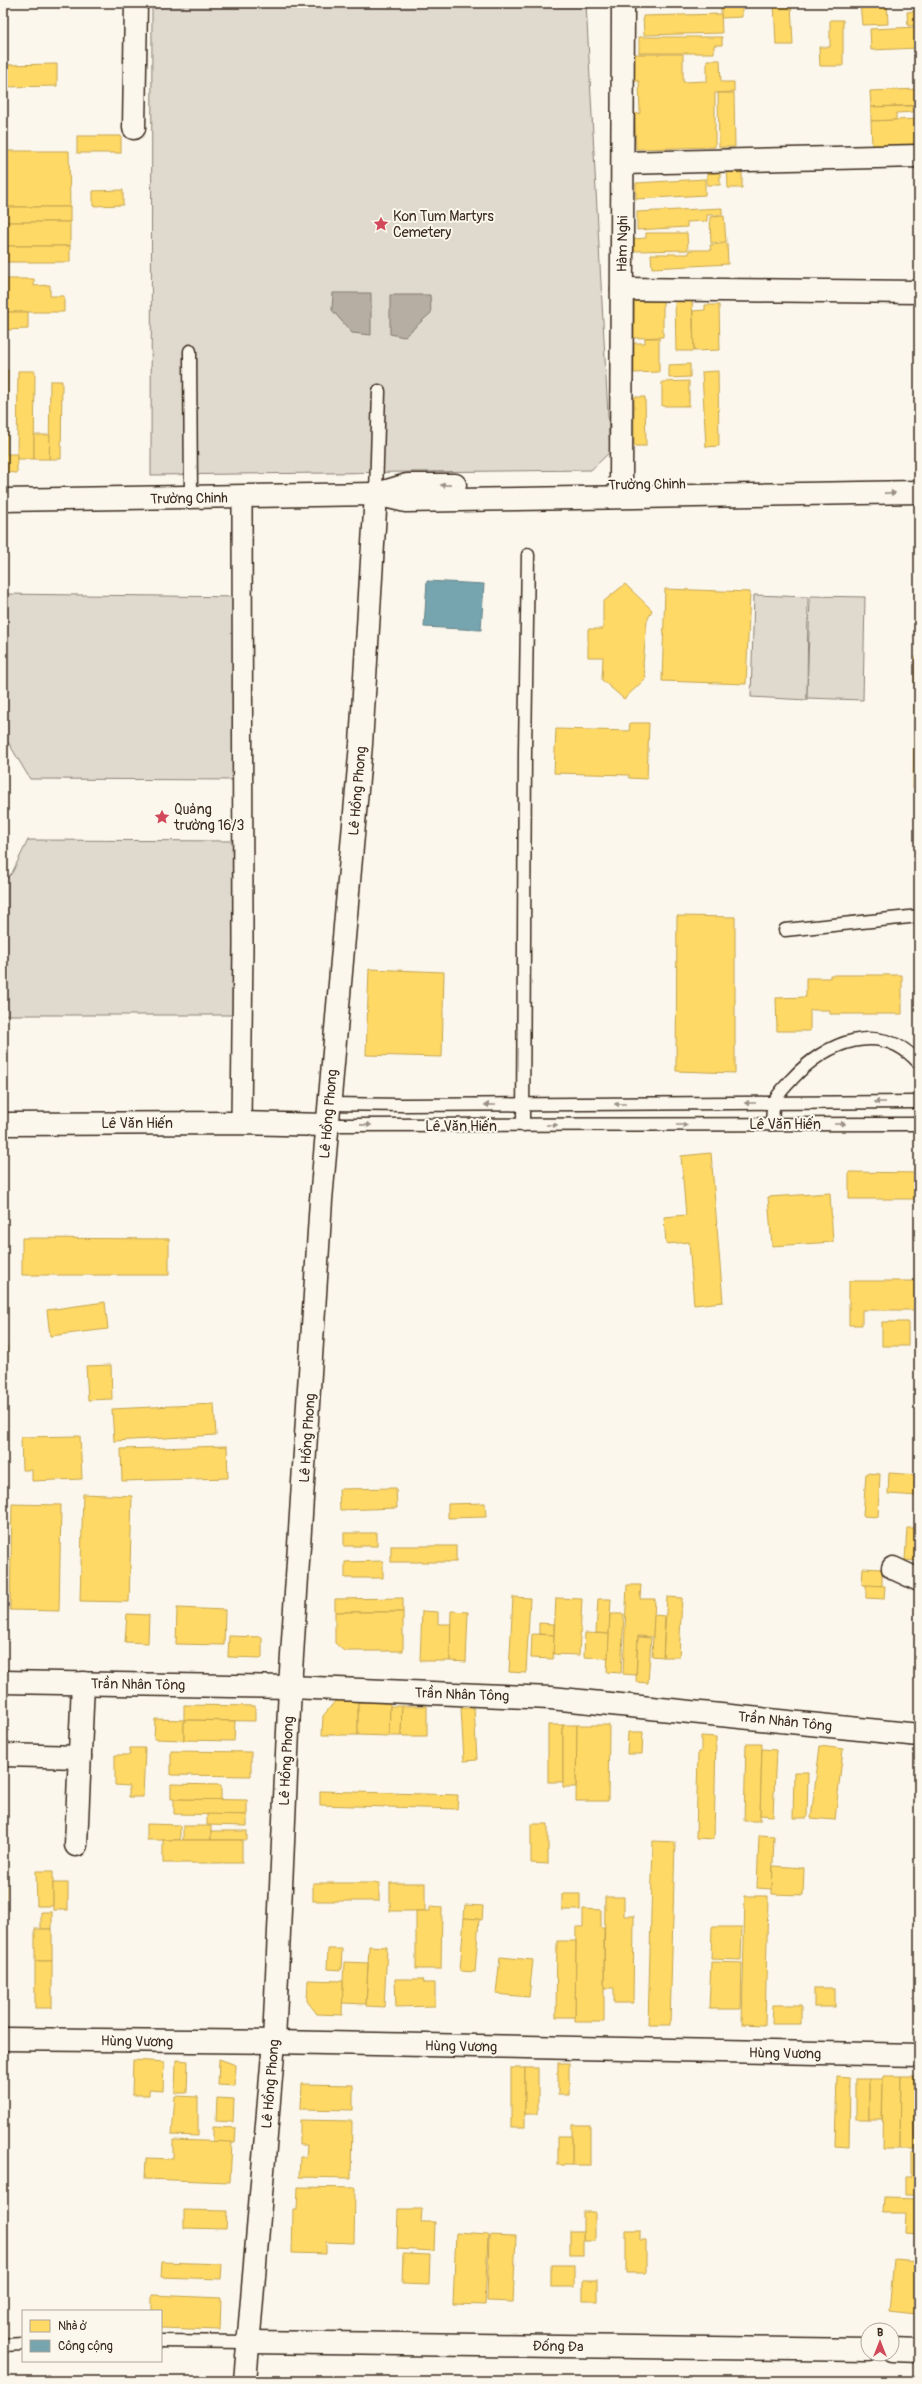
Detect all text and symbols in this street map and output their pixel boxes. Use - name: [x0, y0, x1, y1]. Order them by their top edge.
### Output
- place label: Kon Tum Martyrs Cemetery: [393, 208, 494, 241]
- place icon: Kon Tum Martyrs Cemetery: [372, 215, 390, 233]
- street label: Hàm Nghi: [614, 215, 632, 272]
- street label: Trường Chinh: [608, 475, 686, 494]
- one-way arrow: [439, 482, 452, 488]
- street label: Trường Chinh: [150, 489, 228, 508]
- one-way arrow: [884, 490, 897, 496]
- street label: Lê Hồng Phong: [344, 746, 370, 836]
- place label: Quảng trường 16/3: [173, 801, 244, 834]
- place icon: Quảng trường 16/3: [153, 808, 171, 826]
- street label: Lê Hồng Phong: [315, 1069, 341, 1159]
- one-way arrow: [873, 1099, 886, 1105]
- one-way arrow: [743, 1100, 756, 1106]
- one-way arrow: [613, 1101, 626, 1107]
- one-way arrow: [483, 1102, 496, 1108]
- street label: Lê Văn Hiến: [101, 1115, 173, 1132]
- street label: Lê Văn Hiến: [749, 1116, 821, 1133]
- street label: Lê Văn Hiến: [425, 1118, 497, 1135]
- one-way arrow: [834, 1121, 847, 1127]
- one-way arrow: [360, 1122, 373, 1128]
- one-way arrow: [546, 1122, 559, 1128]
- one-way arrow: [676, 1122, 689, 1128]
- street label: Lê Hồng Phong: [295, 1393, 319, 1483]
- street label: Trần Nhân Tông: [91, 1673, 185, 1694]
- street label: Trần Nhân Tông: [414, 1682, 510, 1705]
- street label: Trần Nhân Tông: [737, 1706, 833, 1735]
- street label: Lê Hồng Phong: [275, 1716, 297, 1806]
- street label: Hùng Vương: [101, 2032, 173, 2051]
- street label: Hùng Vương: [425, 2037, 497, 2056]
- street label: Lê Hồng Phong: [257, 2039, 283, 2129]
- street label: Hùng Vương: [749, 2044, 821, 2063]
- legend: [22, 2310, 162, 2362]
- text: Nhà ở: [58, 2319, 87, 2334]
- north arrow: [860, 2322, 900, 2362]
- text: B: [877, 2326, 883, 2339]
- street label: Đống Đa: [532, 2337, 584, 2355]
- text: Công cộng: [58, 2339, 113, 2354]

